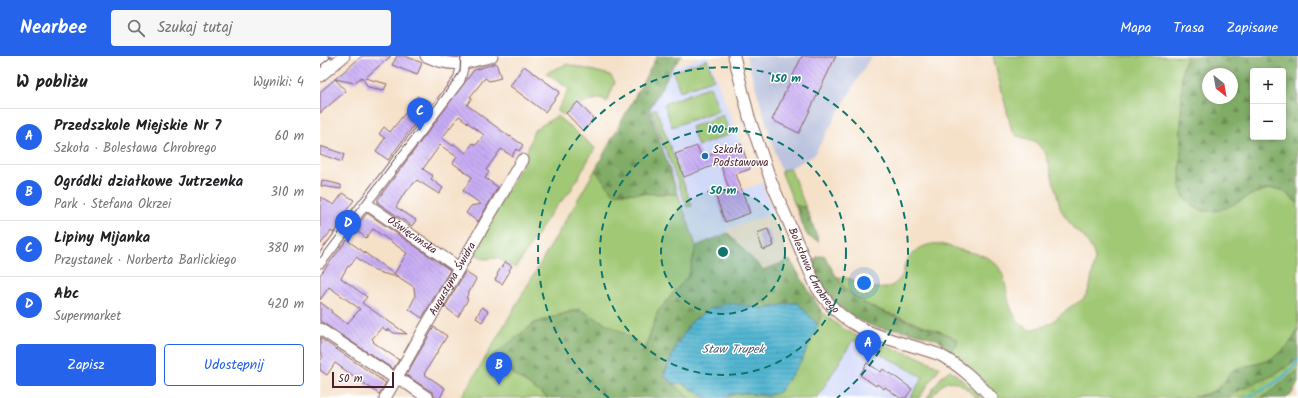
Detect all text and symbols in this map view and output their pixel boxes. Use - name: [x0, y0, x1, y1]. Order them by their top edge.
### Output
- search box: [111, 10, 391, 46]
- text: Nearbee: [20, 13, 87, 43]
- text: Szukaj tutaj: [157, 16, 233, 40]
- icon: search: [125, 17, 147, 39]
- text: Mapa: [1120, 17, 1151, 39]
- text: Trasa: [1173, 17, 1204, 39]
- text: Zapisane: [1226, 17, 1278, 39]
- north arrow: [1202, 68, 1238, 104]
- map controls: [1250, 68, 1286, 140]
- button: +: [1250, 68, 1286, 104]
- text: W pobliżu: [16, 69, 87, 96]
- text: 150 m: [771, 69, 801, 88]
- text: Wyniki: 4: [253, 72, 304, 93]
- pin: C: [407, 98, 433, 131]
- button: −: [1250, 104, 1286, 140]
- text: Przedszkole Miejskie Nr 7: [54, 114, 221, 138]
- text: 100 m: [708, 120, 738, 139]
- text: A: [25, 126, 33, 147]
- text: 60 m: [275, 126, 304, 147]
- text: Szkoła · Bolesława Chrobrego: [54, 138, 217, 159]
- place label: Szkoła Podstawowa: [713, 141, 769, 172]
- marker: Szkoła Podstawowa: [700, 151, 710, 161]
- text: Ogródki działkowe Jutrzenka: [54, 170, 243, 194]
- text: 50 m: [709, 181, 737, 200]
- text: B: [25, 182, 33, 203]
- text: 310 m: [270, 182, 304, 203]
- text: Park · Stefana Okrzei: [54, 194, 171, 215]
- pin: D: [335, 210, 361, 243]
- street label: Oświęcimska: [383, 212, 441, 259]
- street label: Bolesława Chrobrego: [783, 225, 843, 318]
- text: Lipiny Mijanka: [54, 226, 150, 250]
- text: C: [25, 238, 33, 259]
- text: 380 m: [267, 238, 304, 259]
- street label: Augustyna Świdra: [425, 239, 481, 319]
- centre of rings: [716, 245, 730, 259]
- text: Przystanek · Norberta Barlickiego: [54, 250, 236, 271]
- your location: [854, 273, 874, 293]
- text: Abc: [54, 282, 79, 306]
- text: D: [25, 294, 33, 315]
- text: 420 m: [267, 294, 304, 315]
- text: Supermarket: [54, 306, 121, 327]
- pin: A: [855, 330, 881, 363]
- water label: Staw Trupek: [702, 340, 767, 359]
- button: Zapisz: [16, 344, 156, 386]
- button: Udostępnij: [164, 344, 304, 386]
- pin: B: [486, 352, 512, 385]
- scale bar: [332, 370, 394, 389]
- text: 50 m: [338, 370, 363, 388]

